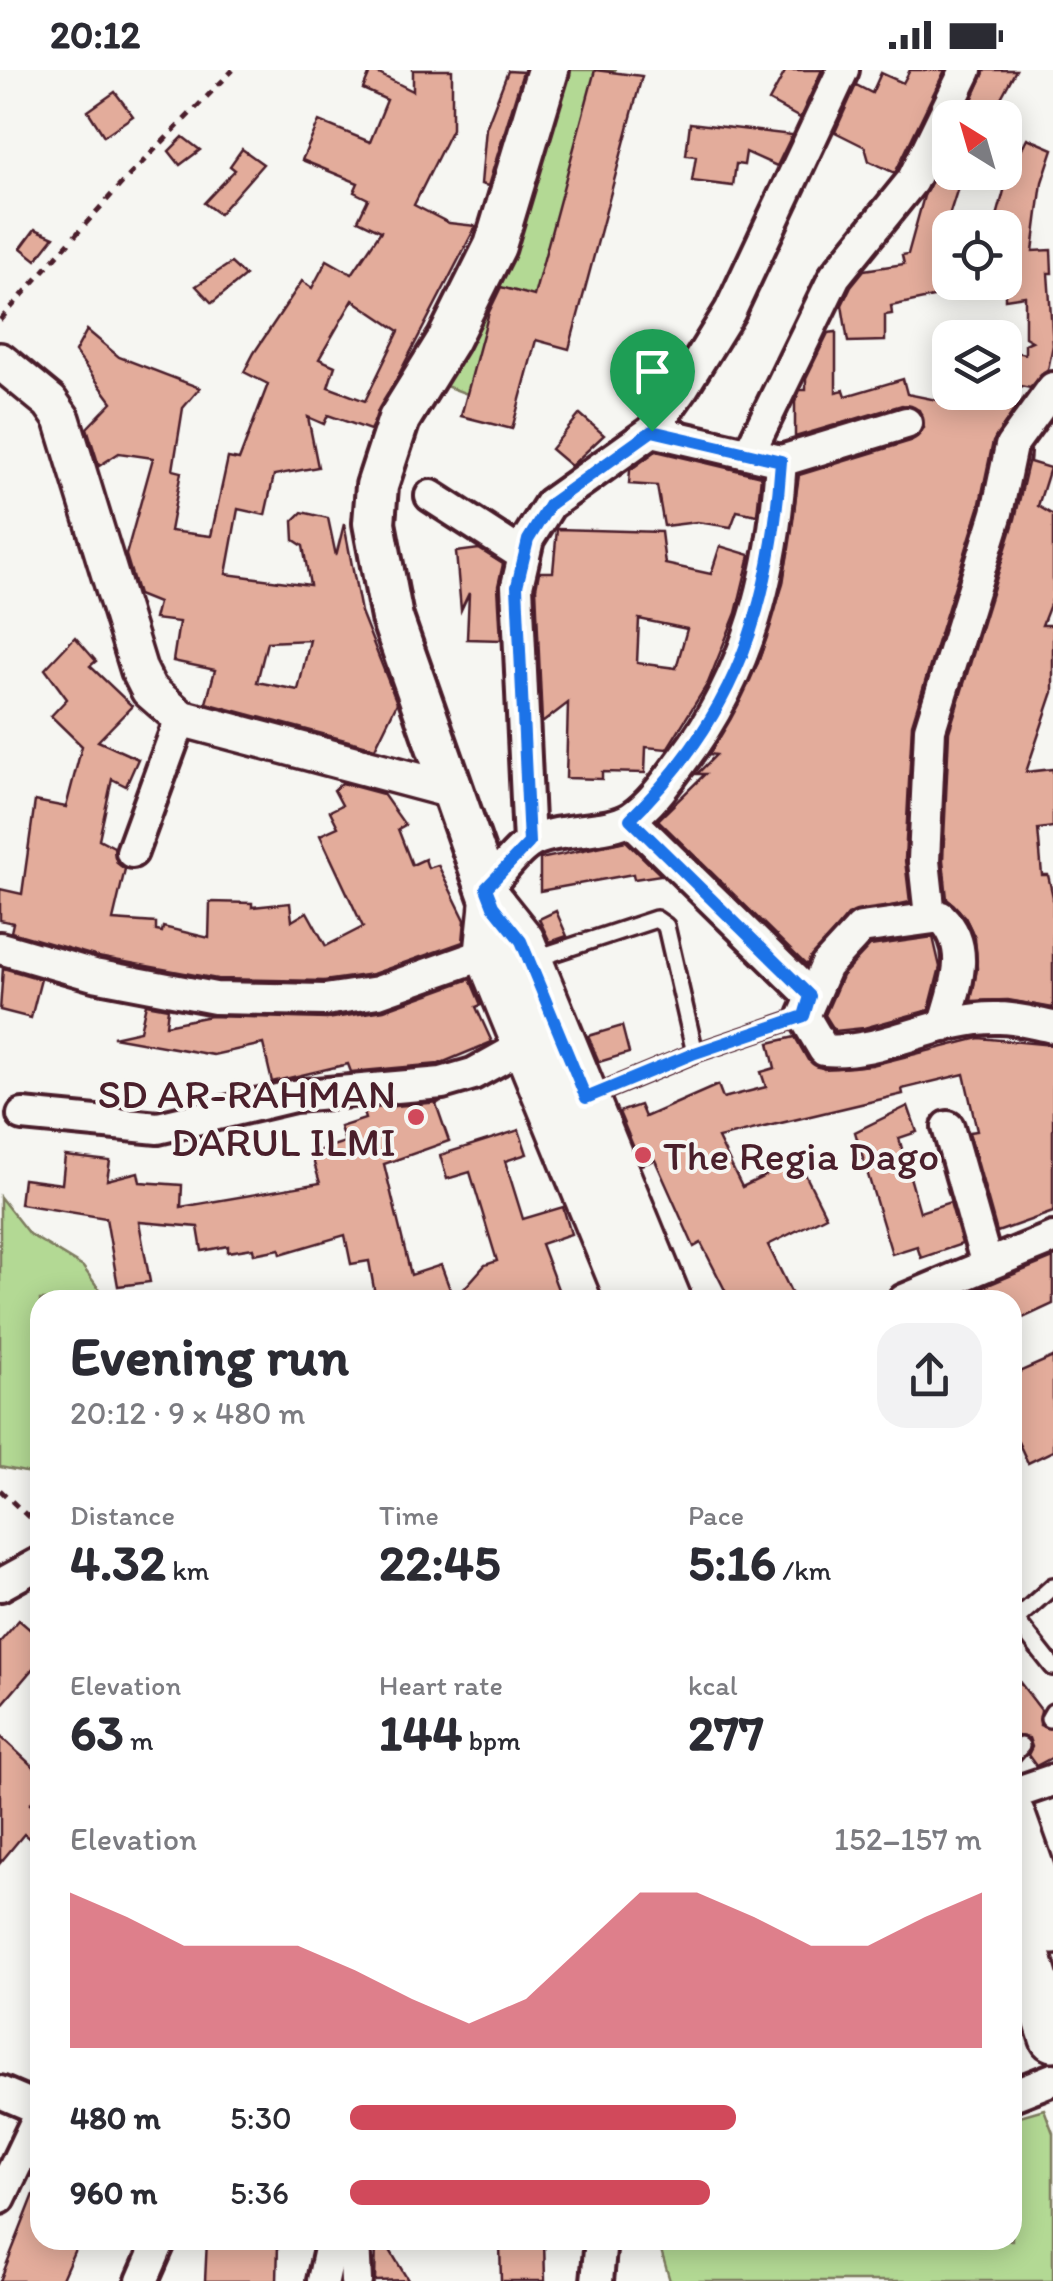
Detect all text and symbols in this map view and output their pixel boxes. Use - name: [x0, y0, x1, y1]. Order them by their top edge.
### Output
- text: 20:12: [50, 12, 140, 58]
- north arrow: [932, 100, 1022, 190]
- map controls: [932, 100, 1022, 410]
- button: locate: [932, 210, 1022, 300]
- button: layers: [932, 320, 1022, 410]
- pin: [610, 329, 695, 432]
- icon: arrive: [625, 344, 680, 399]
- place label: SD AR-RAHMAN DARUL ILMI: [97, 1068, 396, 1167]
- marker: SD AR-RAHMAN DARUL ILMI: [405, 1106, 427, 1128]
- place label: The Regia Dago: [663, 1130, 939, 1181]
- marker: The Regia Dago: [632, 1144, 654, 1166]
- text: Evening run: [70, 1323, 349, 1389]
- button: share: [877, 1323, 982, 1428]
- text: 20:12 · 9 × 480 m: [70, 1394, 306, 1432]
- text: Distance: [70, 1498, 175, 1532]
- text: Time: [379, 1498, 439, 1532]
- text: Pace: [688, 1498, 744, 1532]
- text: 4.32: [70, 1532, 166, 1593]
- text: 22:45: [379, 1532, 500, 1593]
- text: 5:16: [688, 1532, 776, 1593]
- text: km: [166, 1553, 209, 1587]
- text: /km: [776, 1553, 831, 1587]
- text: Elevation: [70, 1668, 181, 1702]
- text: Heart rate: [379, 1668, 503, 1702]
- text: kcal: [688, 1668, 738, 1702]
- text: 63: [70, 1702, 124, 1763]
- text: 144: [379, 1702, 462, 1763]
- text: 277: [688, 1702, 764, 1763]
- text: m: [124, 1723, 154, 1757]
- text: bpm: [462, 1723, 521, 1757]
- text: Elevation: [70, 1820, 197, 1858]
- text: 152–157 m: [834, 1820, 982, 1858]
- text: 480 m: [70, 2099, 161, 2137]
- text: 5:30: [230, 2099, 292, 2137]
- text: 960 m: [70, 2174, 158, 2212]
- text: 5:36: [230, 2174, 289, 2212]

